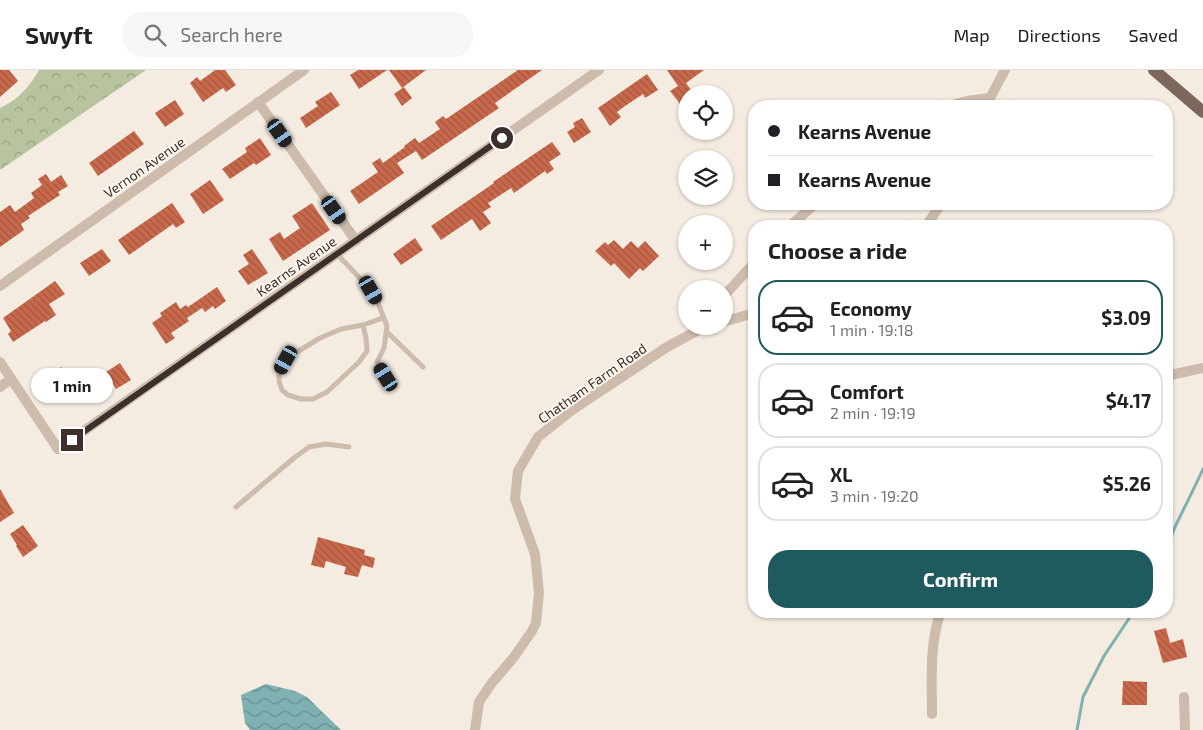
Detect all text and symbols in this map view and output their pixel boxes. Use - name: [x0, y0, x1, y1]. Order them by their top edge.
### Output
- search box: [123, 12, 473, 57]
- text: Swyft: [25, 20, 93, 49]
- icon: search: [141, 21, 169, 49]
- text: Search here: [181, 23, 283, 46]
- text: Map: [953, 24, 990, 46]
- text: Directions: [1018, 24, 1101, 46]
- text: Saved: [1129, 24, 1178, 46]
- map controls: [678, 85, 733, 335]
- button: locate: [678, 85, 733, 140]
- car: [265, 116, 294, 150]
- text: Kearns Avenue: [798, 120, 931, 143]
- route start: [491, 127, 513, 149]
- street label: Vernon Avenue: [100, 133, 188, 201]
- button: layers: [678, 150, 733, 205]
- text: Kearns Avenue: [798, 168, 931, 191]
- car: [319, 193, 348, 227]
- button: +: [678, 215, 733, 270]
- street label: Kearns Avenue: [253, 232, 339, 300]
- text: Choose a ride: [768, 237, 907, 263]
- car: [357, 273, 384, 307]
- button: −: [678, 280, 733, 335]
- icon: car: [770, 295, 815, 340]
- text: Economy: [830, 297, 912, 320]
- text: $3.09: [1101, 306, 1151, 329]
- text: 1 min · 19:18: [830, 320, 914, 339]
- street label: Chatham Farm Road: [534, 339, 650, 427]
- car: [272, 343, 299, 377]
- car: [371, 360, 400, 394]
- callout: 1 min: [31, 368, 113, 402]
- text: 1 min: [53, 376, 91, 395]
- icon: car: [770, 378, 815, 423]
- text: Comfort: [830, 380, 904, 403]
- text: $4.17: [1106, 389, 1151, 412]
- text: 2 min · 19:19: [830, 403, 916, 422]
- route end: [61, 429, 83, 451]
- icon: car: [770, 461, 815, 506]
- text: XL: [830, 463, 852, 486]
- text: $5.26: [1103, 472, 1151, 495]
- text: 3 min · 19:20: [830, 486, 919, 505]
- button: Confirm: [768, 550, 1153, 608]

